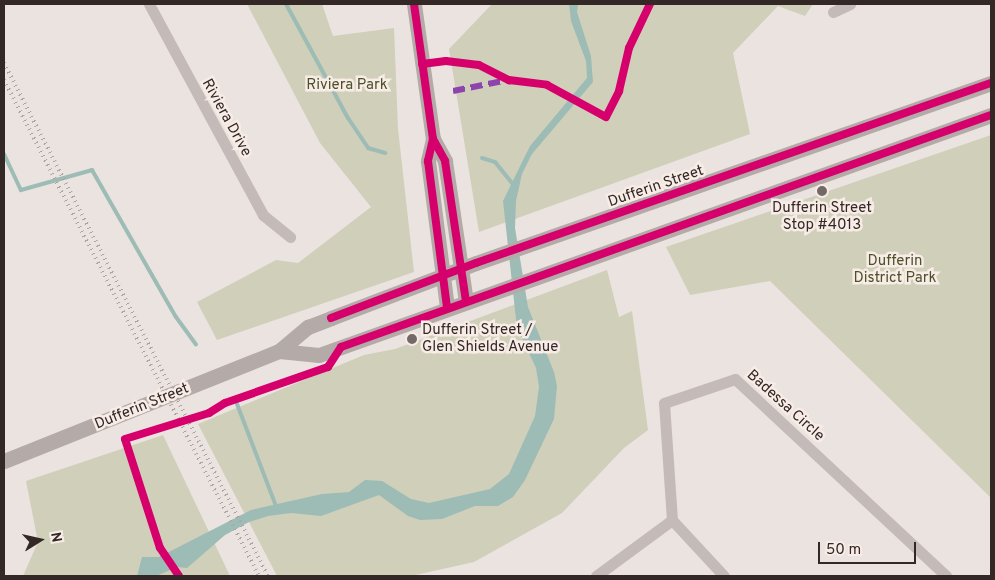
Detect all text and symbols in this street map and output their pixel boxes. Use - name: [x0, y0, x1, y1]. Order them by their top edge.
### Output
- street label: Riviera Drive: [197, 76, 255, 160]
- park label: Riviera Park: [306, 77, 388, 95]
- street label: Dufferin Street: [606, 162, 706, 212]
- marker: Dufferin Street Stop #4013: [816, 185, 828, 197]
- place label: Dufferin Street Stop #4013: [772, 199, 872, 234]
- park label: Dufferin District Park: [853, 252, 937, 287]
- place label: Dufferin Street / Glen Shields Avenue: [422, 321, 559, 356]
- marker: Dufferin Street / Glen Shields Avenue: [406, 333, 418, 345]
- street label: Badessa Circle: [742, 366, 828, 446]
- street label: Dufferin Street: [92, 380, 192, 434]
- north arrow: [15, 515, 65, 565]
- text: N: [46, 531, 65, 544]
- scale bar: [820, 532, 918, 564]
- text: 50 m: [826, 541, 861, 560]

